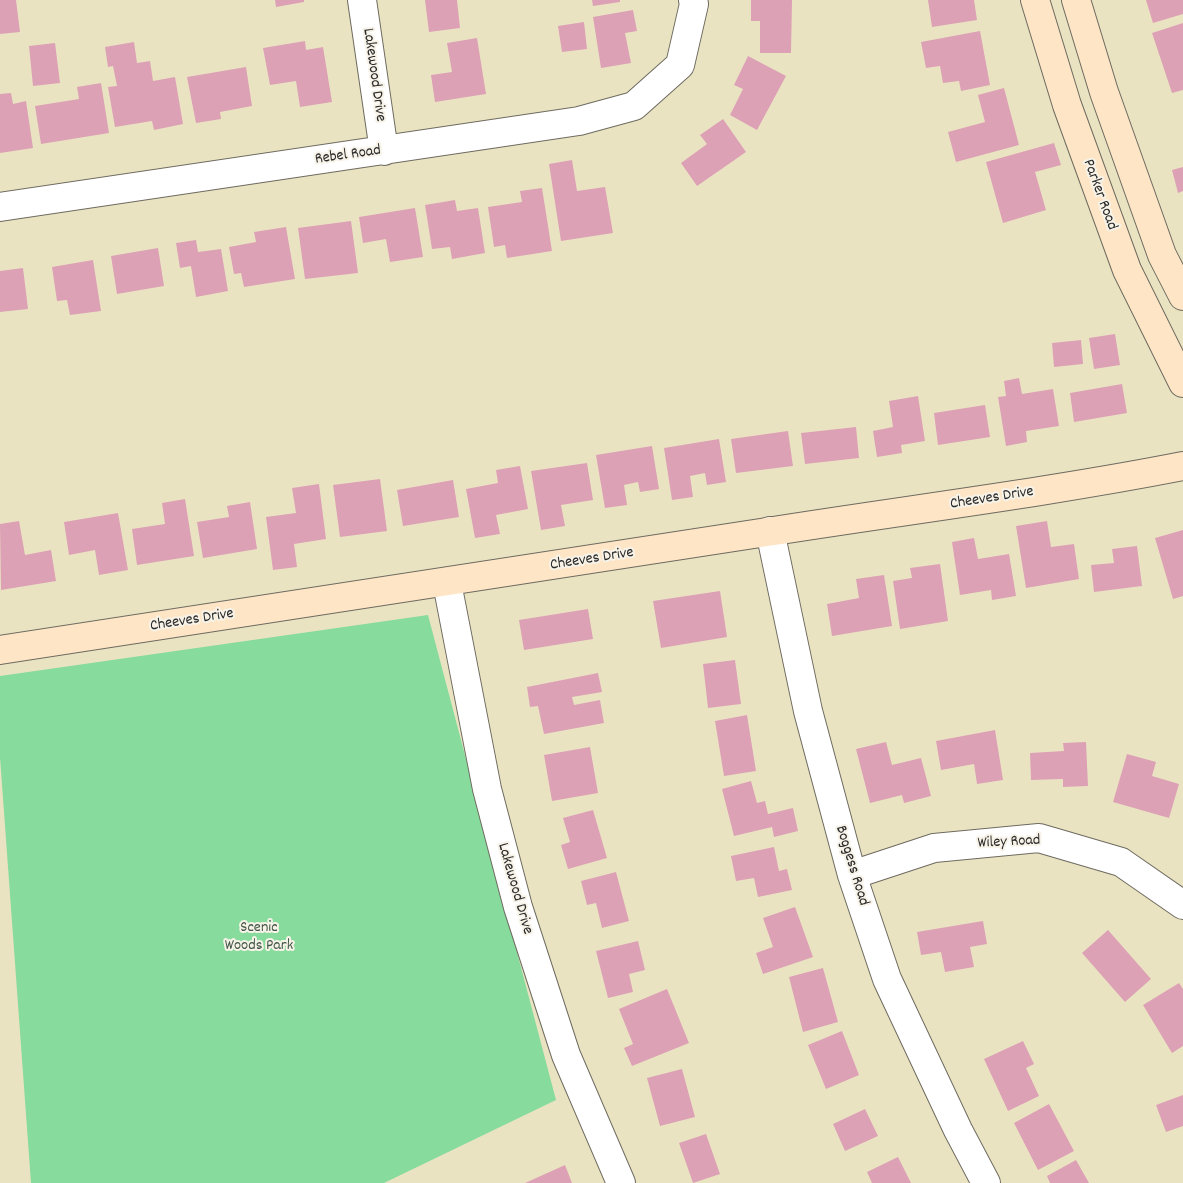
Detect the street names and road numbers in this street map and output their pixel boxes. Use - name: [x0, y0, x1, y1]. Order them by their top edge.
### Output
- street label: Lakewood Drive: [357, 27, 389, 123]
- street label: Rebel Road: [314, 142, 382, 170]
- street label: Parker Road: [1077, 157, 1121, 233]
- street label: Cheeves Drive: [949, 483, 1035, 515]
- street label: Cheeves Drive: [549, 544, 635, 576]
- street label: Cheeves Drive: [149, 605, 235, 637]
- street label: Boggess Road: [830, 824, 872, 908]
- street label: Wiley Road: [977, 832, 1041, 854]
- street label: Lakewood Drive: [492, 841, 536, 937]

